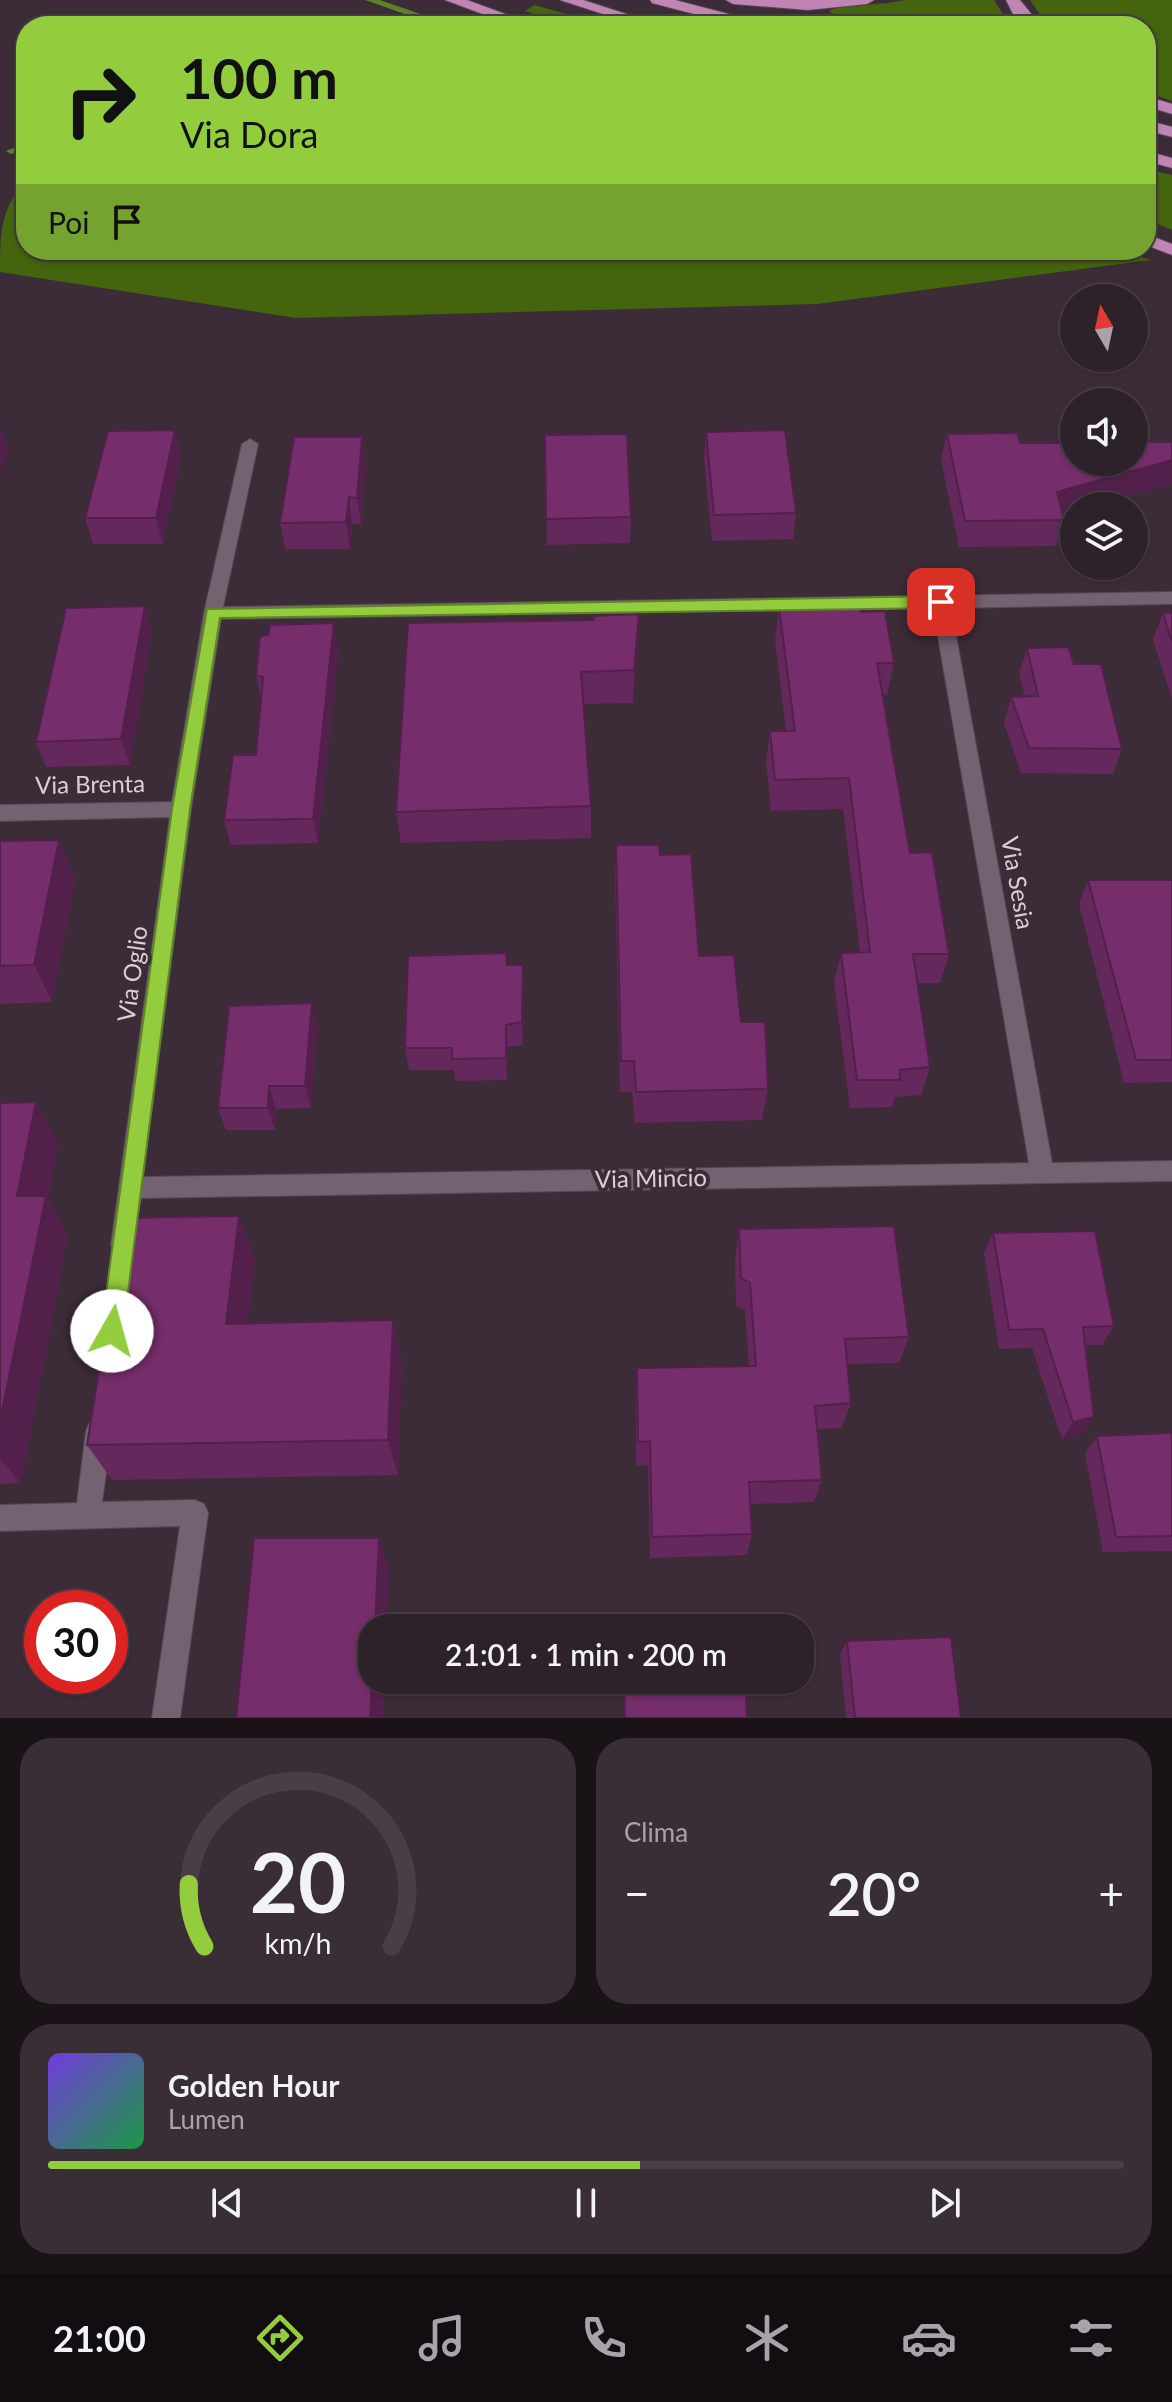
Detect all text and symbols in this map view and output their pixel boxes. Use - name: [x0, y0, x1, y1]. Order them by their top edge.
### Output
- text: 100 m: [180, 44, 338, 111]
- icon: right: [48, 48, 152, 152]
- text: Via Dora: [180, 112, 318, 156]
- icon: arrive: [105, 200, 149, 244]
- text: Poi: [48, 204, 89, 240]
- north arrow: [1060, 284, 1148, 372]
- map controls: [1060, 284, 1148, 580]
- button: sound: [1060, 388, 1148, 476]
- button: layers: [1060, 492, 1148, 580]
- pin: [907, 568, 975, 636]
- icon: arrive: [919, 580, 963, 624]
- street label: Via Brenta: [35, 768, 145, 799]
- street label: Via Sesia: [996, 834, 1041, 931]
- street label: Via Oglio: [110, 924, 153, 1024]
- street label: Via Mincio: [595, 1162, 707, 1193]
- position arrow: [70, 1289, 154, 1373]
- speed limit sign: 30: [24, 1590, 128, 1694]
- text: 21:01 · 1 min · 200 m: [445, 1636, 727, 1672]
- text: Clima: [624, 1816, 688, 1848]
- text: 20: [250, 1831, 346, 1931]
- text: 20°: [827, 1857, 921, 1929]
- text: −: [624, 1867, 650, 1919]
- text: +: [1098, 1867, 1124, 1919]
- text: km/h: [265, 1926, 331, 1960]
- text: Golden Hour: [168, 2067, 340, 2103]
- text: Lumen: [168, 2103, 245, 2135]
- icon: previous: [205, 2181, 249, 2225]
- icon: pause: [564, 2181, 608, 2225]
- icon: next: [923, 2181, 967, 2225]
- icon: directions: [252, 2310, 308, 2366]
- icon: music: [414, 2310, 470, 2366]
- icon: phone: [576, 2310, 632, 2366]
- icon: climate: [739, 2310, 795, 2366]
- icon: car: [901, 2310, 957, 2366]
- icon: filters: [1063, 2310, 1119, 2366]
- text: 21:00: [53, 2316, 146, 2360]

